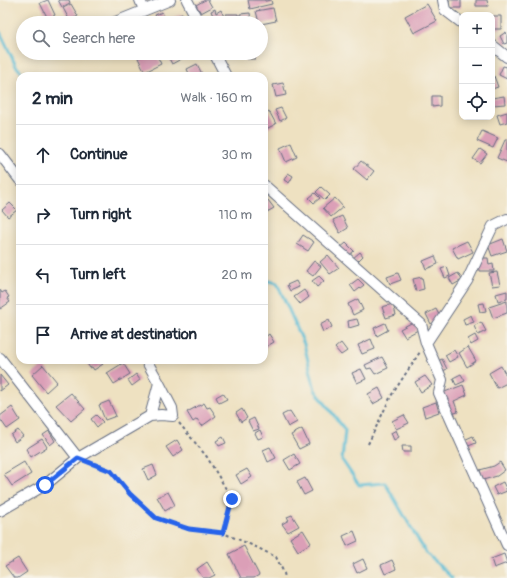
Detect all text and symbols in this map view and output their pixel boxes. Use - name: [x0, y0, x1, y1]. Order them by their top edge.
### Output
- map controls: [459, 12, 495, 120]
- button: +: [459, 12, 495, 48]
- search box: [16, 16, 268, 60]
- icon: search: [30, 27, 52, 49]
- text: Search here: [62, 29, 135, 48]
- button: −: [459, 48, 495, 84]
- button: locate: [459, 84, 495, 120]
- text: 2 min: [32, 88, 73, 109]
- text: Walk · 160 m: [181, 90, 252, 106]
- icon: ahead: [32, 144, 54, 166]
- text: Continue: [70, 145, 128, 164]
- text: 30 m: [222, 147, 252, 163]
- icon: right: [32, 204, 54, 226]
- text: Turn right: [70, 205, 131, 224]
- text: 110 m: [219, 207, 252, 223]
- icon: left: [32, 264, 54, 286]
- text: Turn left: [70, 265, 126, 284]
- text: 20 m: [221, 267, 252, 283]
- icon: arrive: [32, 324, 54, 346]
- text: Arrive at destination: [70, 325, 197, 344]
- route start: [36, 476, 54, 494]
- route end: [223, 490, 241, 508]

